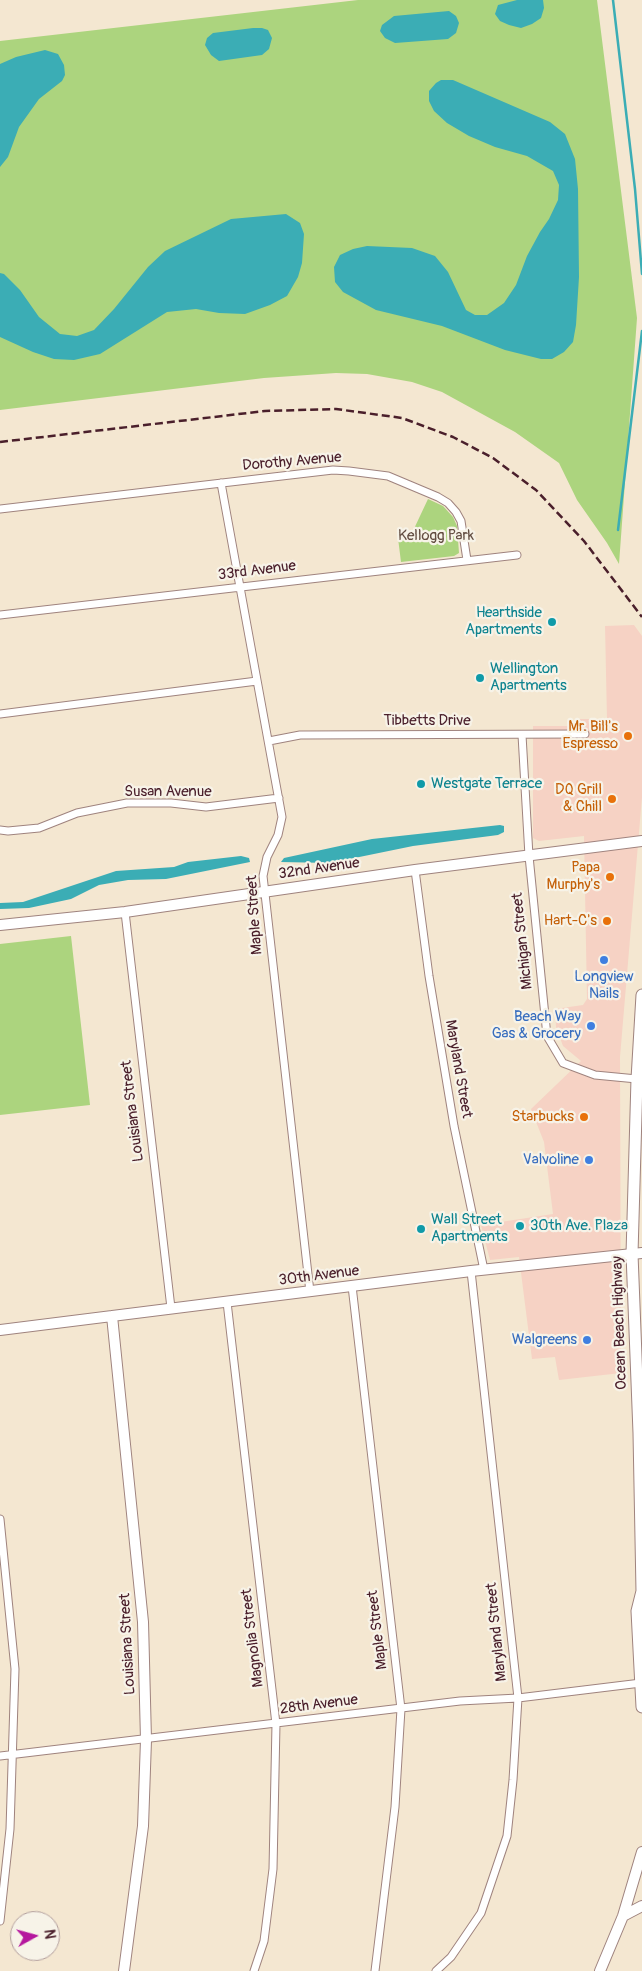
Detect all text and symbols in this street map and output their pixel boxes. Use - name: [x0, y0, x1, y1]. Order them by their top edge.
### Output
- street label: Dorothy Avenue: [242, 449, 342, 475]
- park label: Kellogg Park: [398, 527, 474, 545]
- street label: 33rd Avenue: [217, 557, 297, 585]
- place label: Hearthside Apartments: [465, 604, 542, 639]
- marker: Hearthside Apartments: [546, 616, 558, 628]
- place label: Wellington Apartments: [490, 660, 567, 695]
- marker: Wellington Apartments: [474, 672, 486, 684]
- street label: Tibbetts Drive: [383, 712, 471, 730]
- place label: Mr. Bill's Espresso: [563, 718, 618, 753]
- marker: Mr. Bill's Espresso: [622, 730, 634, 742]
- place label: Westgate Terrace: [431, 775, 542, 793]
- marker: Westgate Terrace: [415, 778, 427, 790]
- place label: DQ Grill & Chill: [555, 781, 602, 816]
- street label: Susan Avenue: [124, 783, 212, 801]
- marker: DQ Grill & Chill: [606, 793, 618, 805]
- street label: 32nd Avenue: [277, 854, 361, 884]
- place label: Papa Murphy's: [546, 859, 600, 894]
- marker: Papa Murphy's: [604, 871, 616, 883]
- street label: Maple Street: [243, 875, 267, 955]
- street label: Michigan Street: [509, 892, 537, 990]
- place label: Hart-C's: [544, 912, 597, 930]
- marker: Hart-C's: [601, 915, 613, 927]
- marker: Longview Nails: [598, 954, 610, 966]
- place label: Longview Nails: [574, 968, 634, 1003]
- place label: Beach Way Gas & Grocery: [492, 1008, 581, 1043]
- street label: Maryland Street: [441, 1018, 475, 1120]
- marker: Beach Way Gas & Grocery: [585, 1020, 597, 1032]
- street label: Louisiana Street: [118, 1059, 148, 1163]
- place label: Starbucks: [511, 1108, 574, 1126]
- marker: Starbucks: [578, 1111, 590, 1123]
- place label: Valvoline: [523, 1151, 579, 1169]
- marker: Valvoline: [583, 1154, 595, 1166]
- place label: Wall Street Apartments: [431, 1211, 508, 1246]
- place label: 30th Ave. Plaza: [530, 1217, 628, 1235]
- marker: 30th Ave. Plaza: [514, 1220, 526, 1232]
- marker: Wall Street Apartments: [415, 1223, 427, 1235]
- street label: Ocean Beach Highway: [609, 1256, 631, 1390]
- street label: 30th Avenue: [278, 1262, 360, 1290]
- place label: Walgreens: [512, 1331, 577, 1349]
- marker: Walgreens: [581, 1334, 593, 1346]
- street label: Maryland Street: [483, 1582, 511, 1682]
- street label: Magnolia Street: [238, 1588, 268, 1688]
- street label: Maple Street: [364, 1589, 392, 1671]
- street label: Louisiana Street: [116, 1593, 140, 1695]
- street label: 28th Avenue: [279, 1691, 359, 1719]
- north arrow: [10, 1911, 60, 1961]
- text: N: [40, 1928, 58, 1940]

